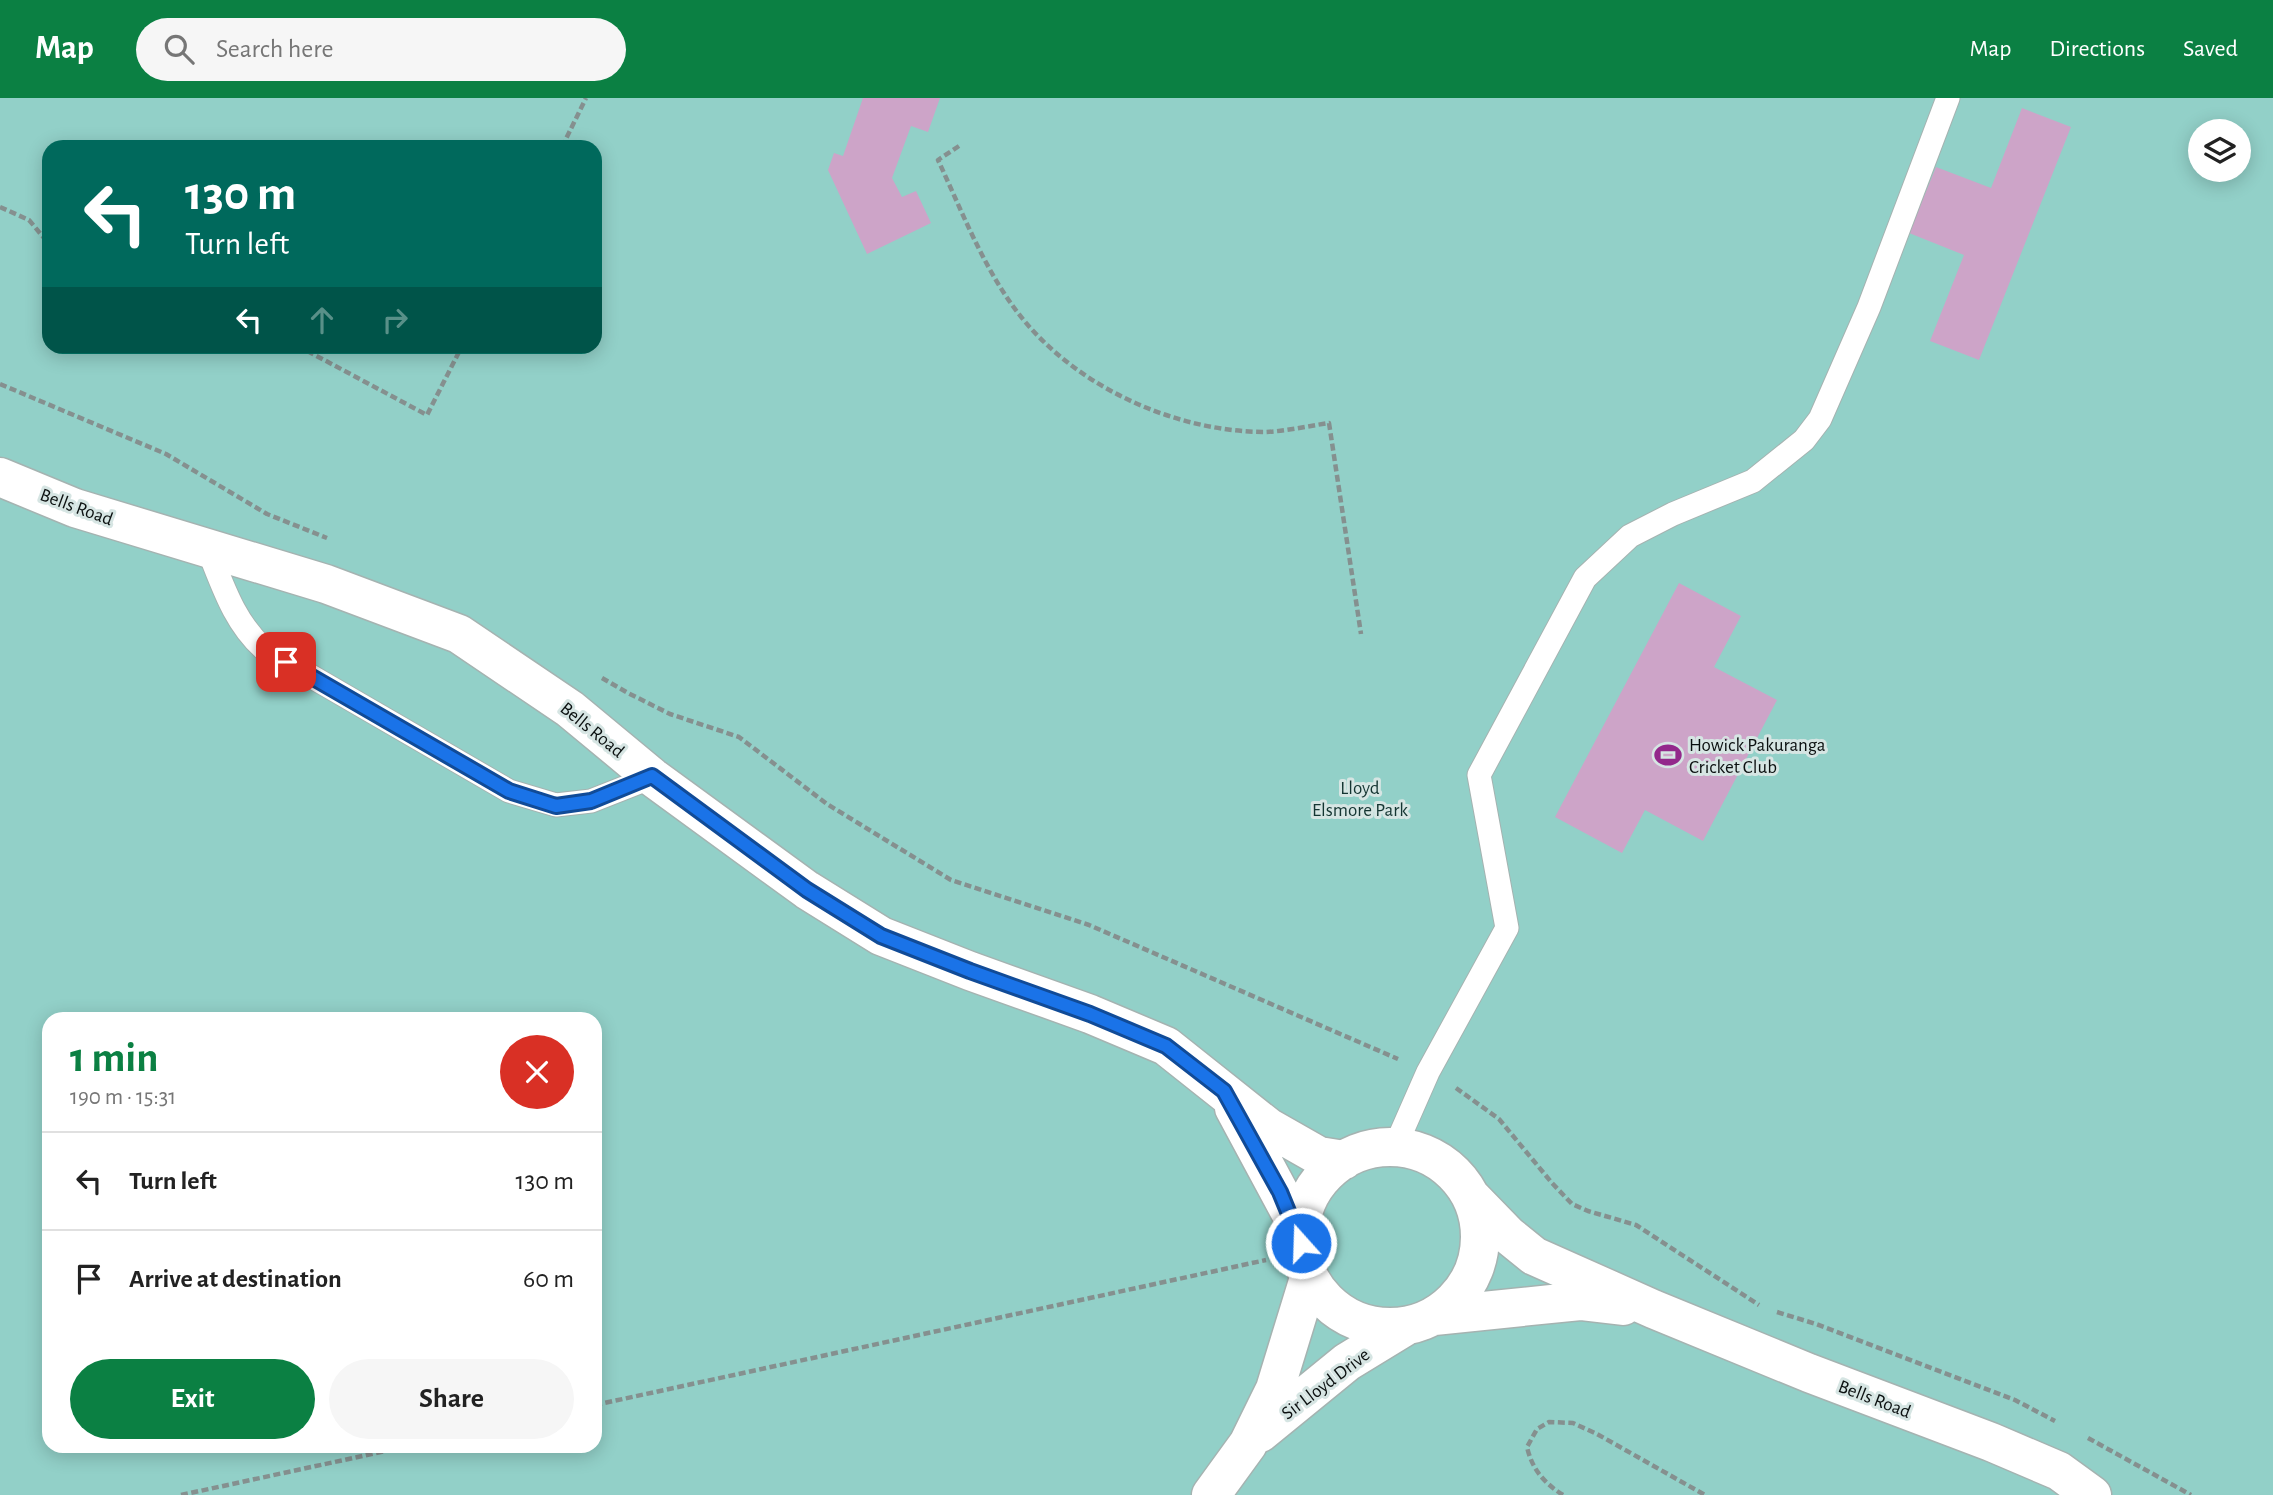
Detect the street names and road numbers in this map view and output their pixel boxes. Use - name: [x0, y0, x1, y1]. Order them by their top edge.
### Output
- street label: Bells Road: [37, 485, 116, 529]
- street label: Bells Road: [556, 699, 628, 762]
- street label: Sir Lloyd Drive: [1278, 1345, 1373, 1423]
- street label: Bells Road: [1836, 1377, 1914, 1422]

